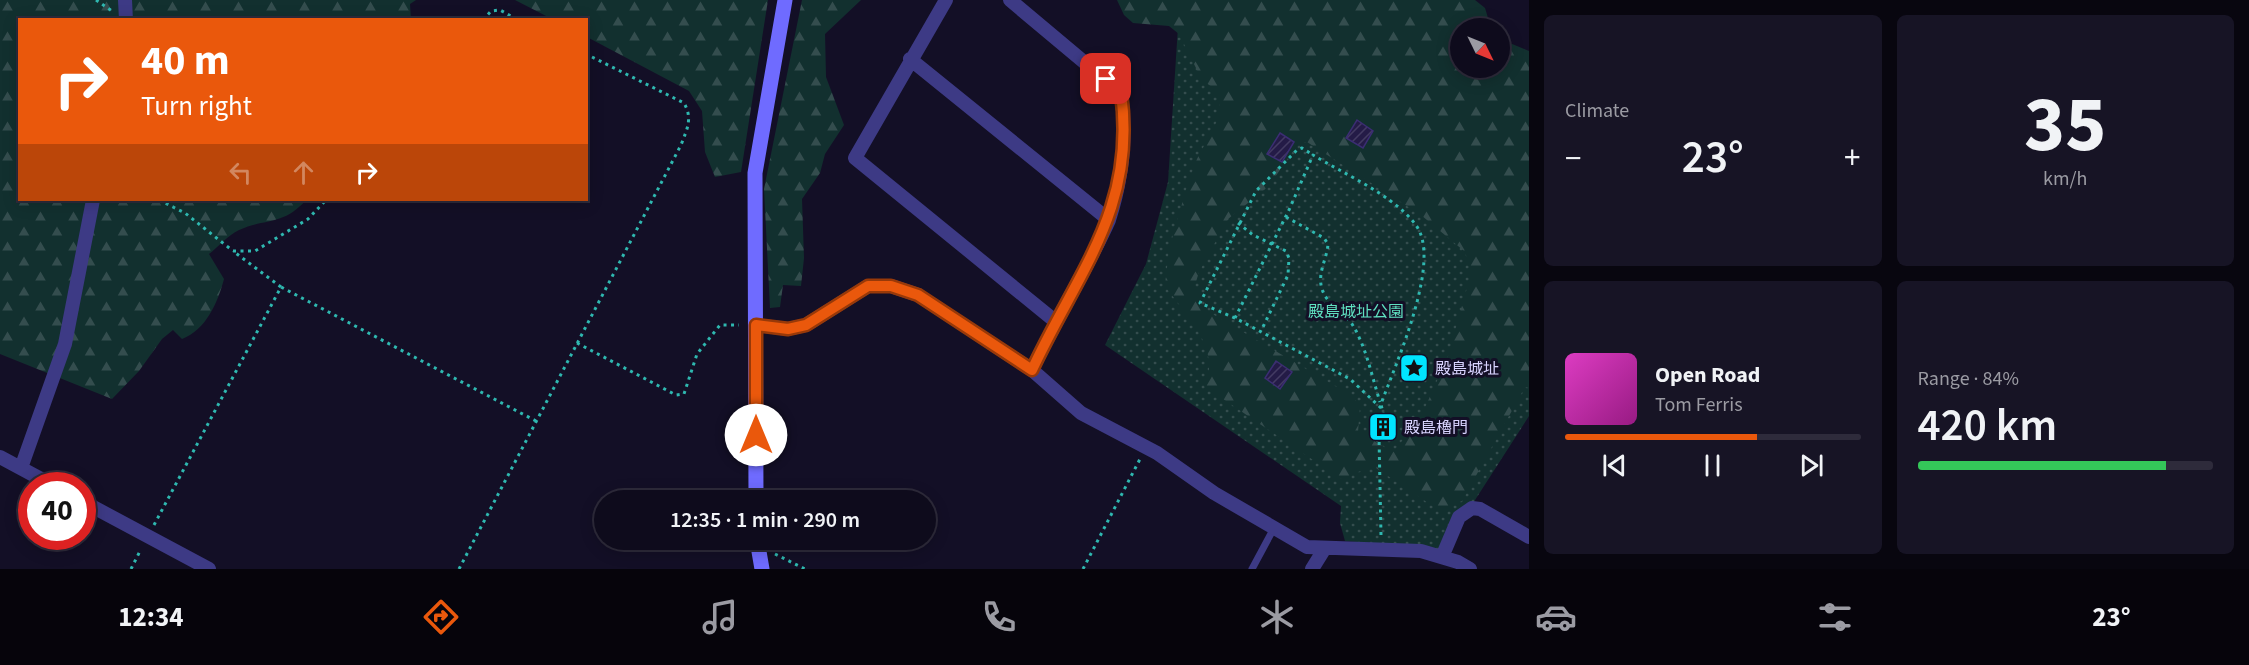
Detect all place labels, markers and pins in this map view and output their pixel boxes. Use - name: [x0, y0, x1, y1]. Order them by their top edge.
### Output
- pin: [1080, 53, 1131, 104]
- place icon: 殿島城址: [1398, 352, 1430, 384]
- place label: 殿島城址: [1435, 358, 1499, 380]
- building icon: 殿島櫓門: [1367, 411, 1399, 443]
- place label: 殿島櫓門: [1404, 417, 1468, 439]

